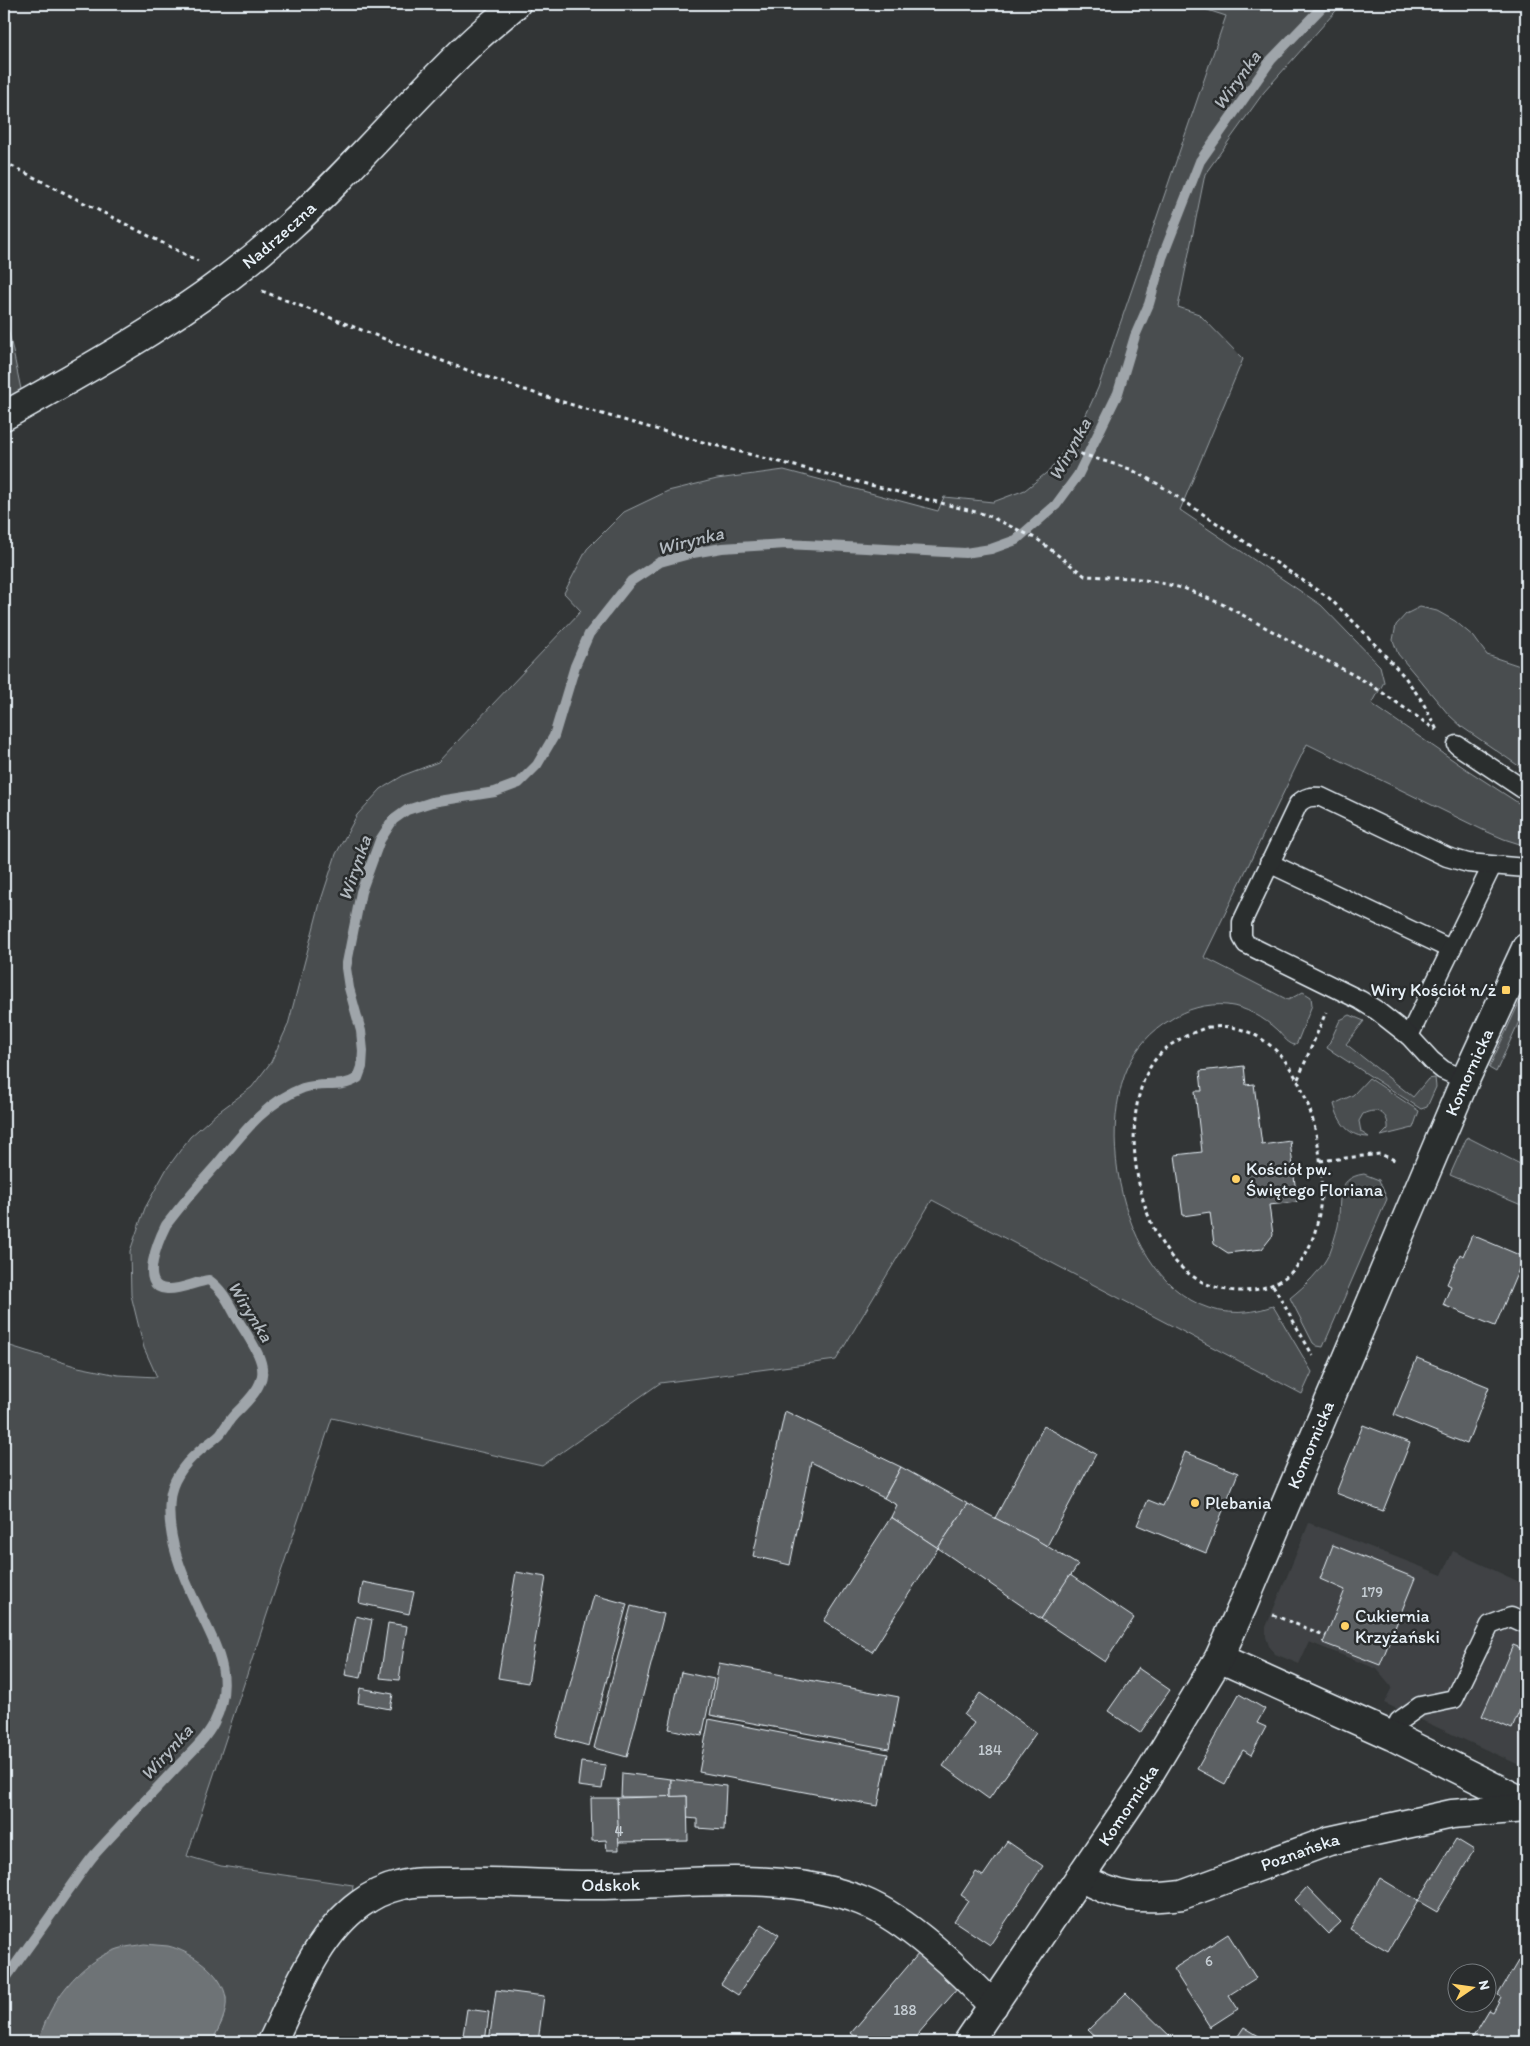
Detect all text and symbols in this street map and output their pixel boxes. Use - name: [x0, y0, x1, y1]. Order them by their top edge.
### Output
- water label: Wirynka: [1207, 46, 1266, 114]
- street label: Nadrzeczna: [238, 196, 321, 274]
- water label: Wirynka: [1043, 414, 1096, 484]
- water label: Wirynka: [655, 521, 726, 560]
- water label: Wirynka: [333, 832, 377, 904]
- place label: Wiry Kościół n/ż: [1370, 979, 1497, 1001]
- marker: Wiry Kościół n/ż: [1500, 984, 1512, 996]
- street label: Komornicka: [1440, 1024, 1499, 1119]
- place label: Kościół pw. Świętego Floriana: [1246, 1158, 1384, 1201]
- marker: Kościół pw. Świętego Floriana: [1230, 1173, 1242, 1185]
- water label: Wirynka: [223, 1277, 279, 1347]
- street label: Komornicka: [1282, 1397, 1339, 1492]
- place label: Plebania: [1205, 1492, 1272, 1514]
- marker: Plebania: [1189, 1497, 1201, 1509]
- house number: 179: [1361, 1583, 1383, 1601]
- place label: Cukiernia Krzyżański: [1355, 1605, 1440, 1648]
- marker: Cukiernia Krzyżański: [1339, 1620, 1351, 1632]
- water label: Wirynka: [135, 1719, 198, 1785]
- house number: 184: [978, 1741, 1002, 1759]
- street label: Komornicka: [1093, 1760, 1164, 1850]
- house number: 4: [614, 1822, 624, 1840]
- street label: Poznańska: [1258, 1828, 1342, 1876]
- street label: Odskok: [581, 1873, 641, 1896]
- house number: 6: [1205, 1952, 1213, 1970]
- north arrow: [1448, 1964, 1498, 2014]
- text: N: [1475, 1979, 1494, 1992]
- house number: 188: [893, 2001, 917, 2019]

